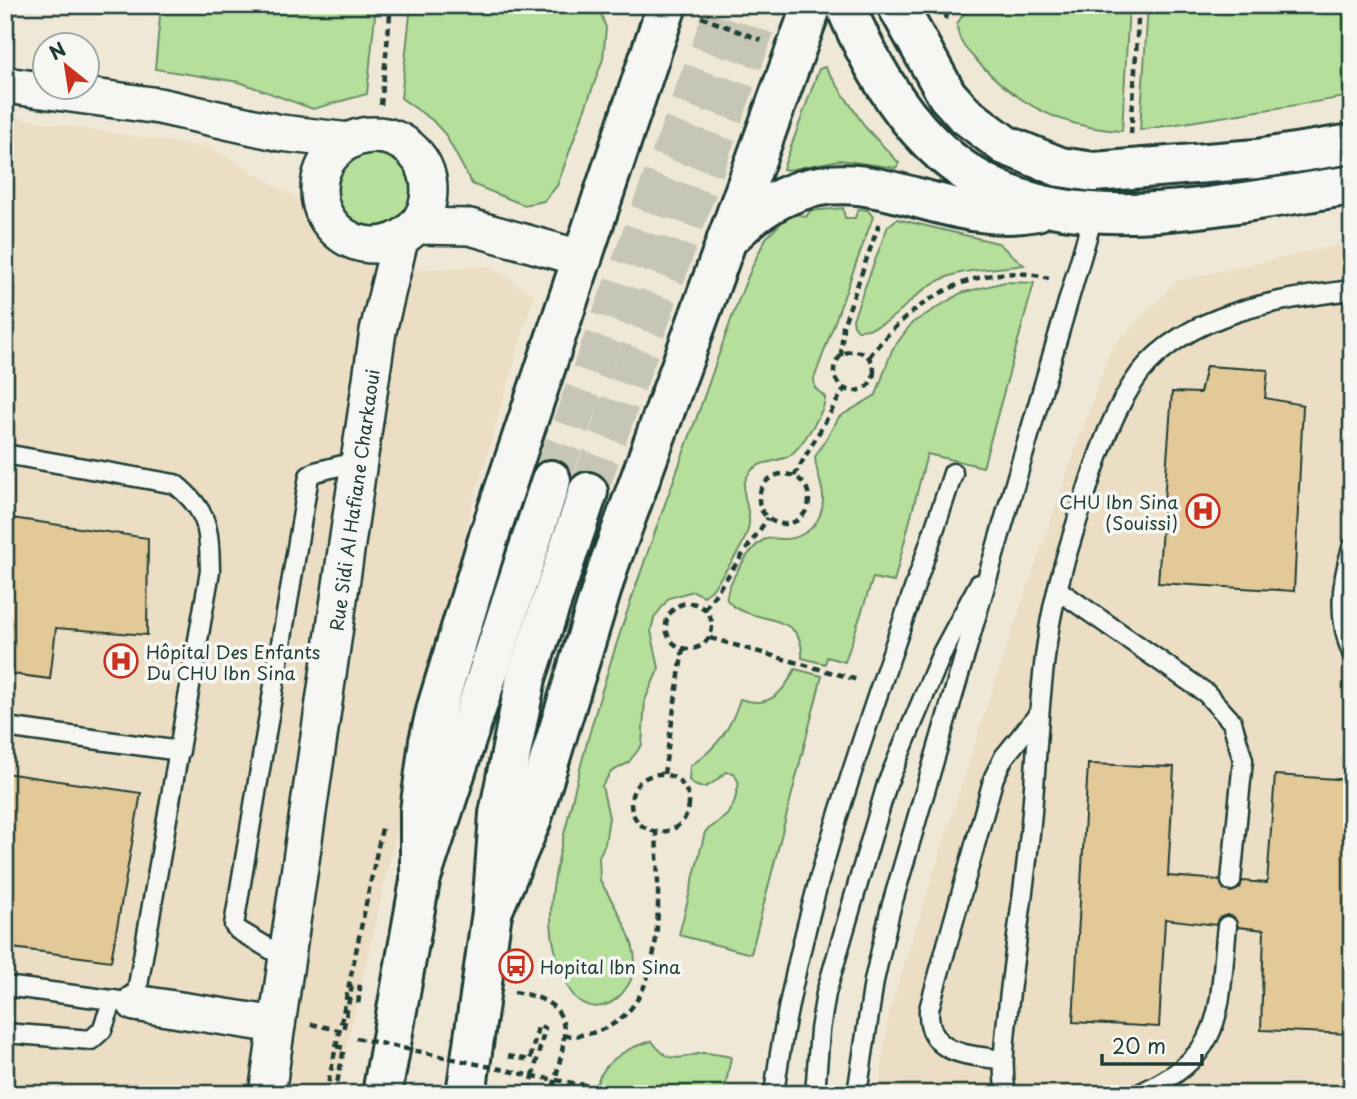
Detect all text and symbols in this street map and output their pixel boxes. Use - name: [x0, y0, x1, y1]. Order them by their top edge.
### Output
- north arrow: [32, 32, 102, 102]
- text: N: [43, 35, 71, 66]
- street label: Rue Sidi Al Hafiane Charkaoui: [322, 367, 386, 633]
- place label: CHU Ibn Sina (Souissi): [1059, 488, 1178, 536]
- hospital icon: CHU Ibn Sina (Souissi): [1184, 492, 1222, 530]
- place label: Hôpital Des Enfants Du CHU Ibn Sina: [146, 638, 320, 686]
- hospital icon: Hôpital Des Enfants Du CHU Ibn Sina: [102, 642, 140, 680]
- bus stop icon: Hopital Ibn Sina: [497, 947, 535, 985]
- place label: Hopital Ibn Sina: [540, 953, 681, 980]
- scale bar: [1102, 1022, 1201, 1066]
- text: 20 m: [1112, 1029, 1166, 1061]

